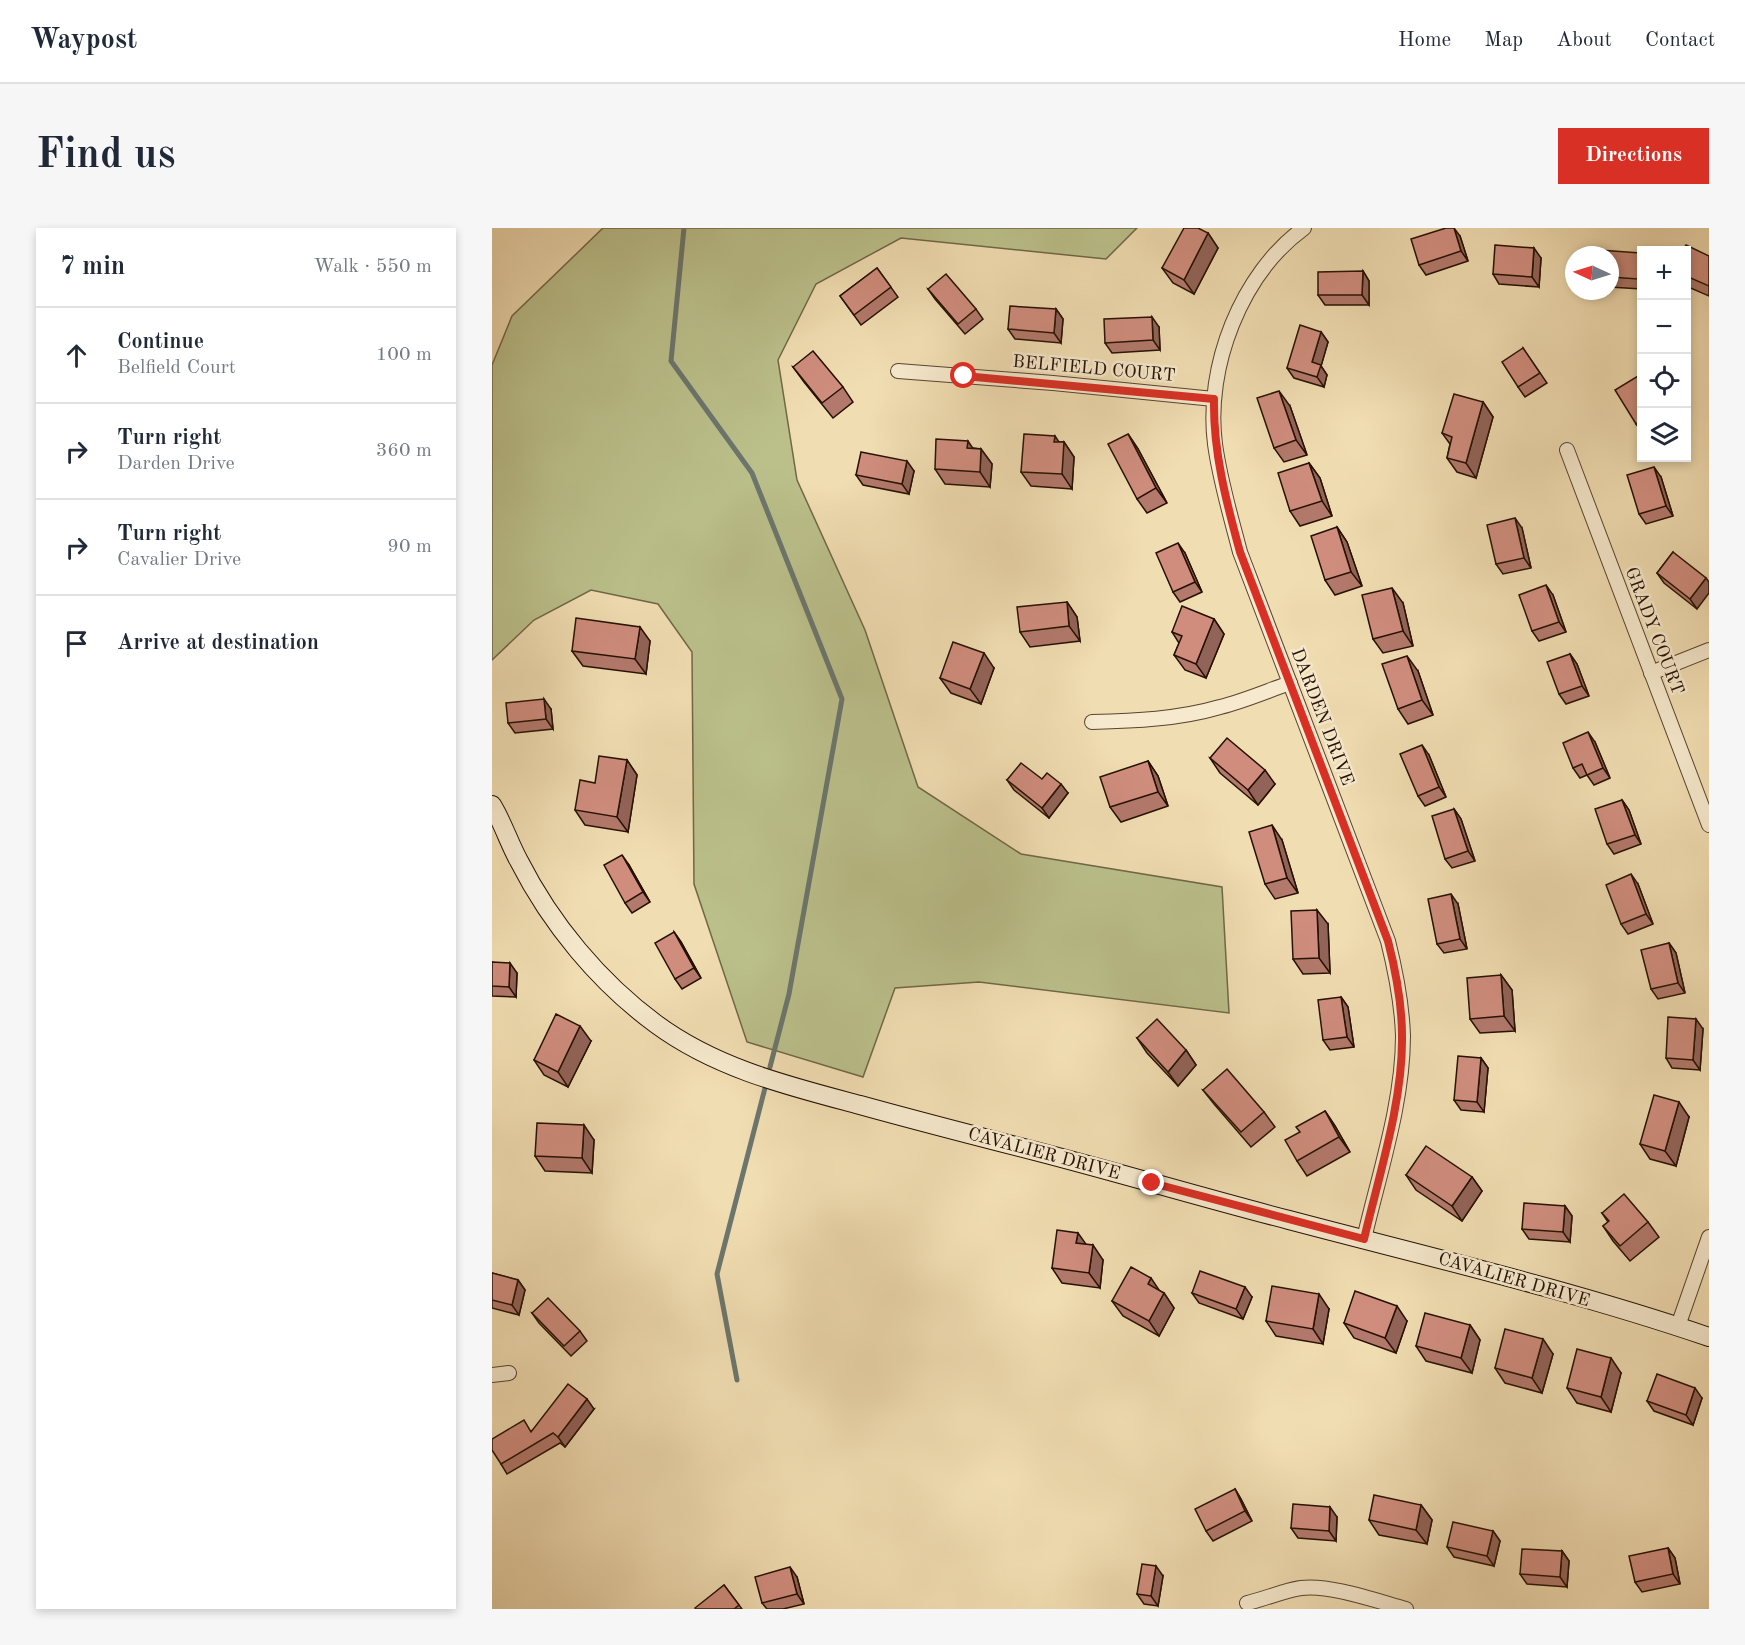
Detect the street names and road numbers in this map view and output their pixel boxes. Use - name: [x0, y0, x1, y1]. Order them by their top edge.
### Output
- street label: BELFIELD COURT: [1012, 353, 1176, 385]
- street label: GRADY COURT: [1621, 565, 1687, 697]
- street label: DARDEN DRIVE: [1288, 646, 1356, 788]
- street label: CAVALIER DRIVE: [966, 1125, 1122, 1183]
- street label: CAVALIER DRIVE: [1436, 1250, 1592, 1310]

